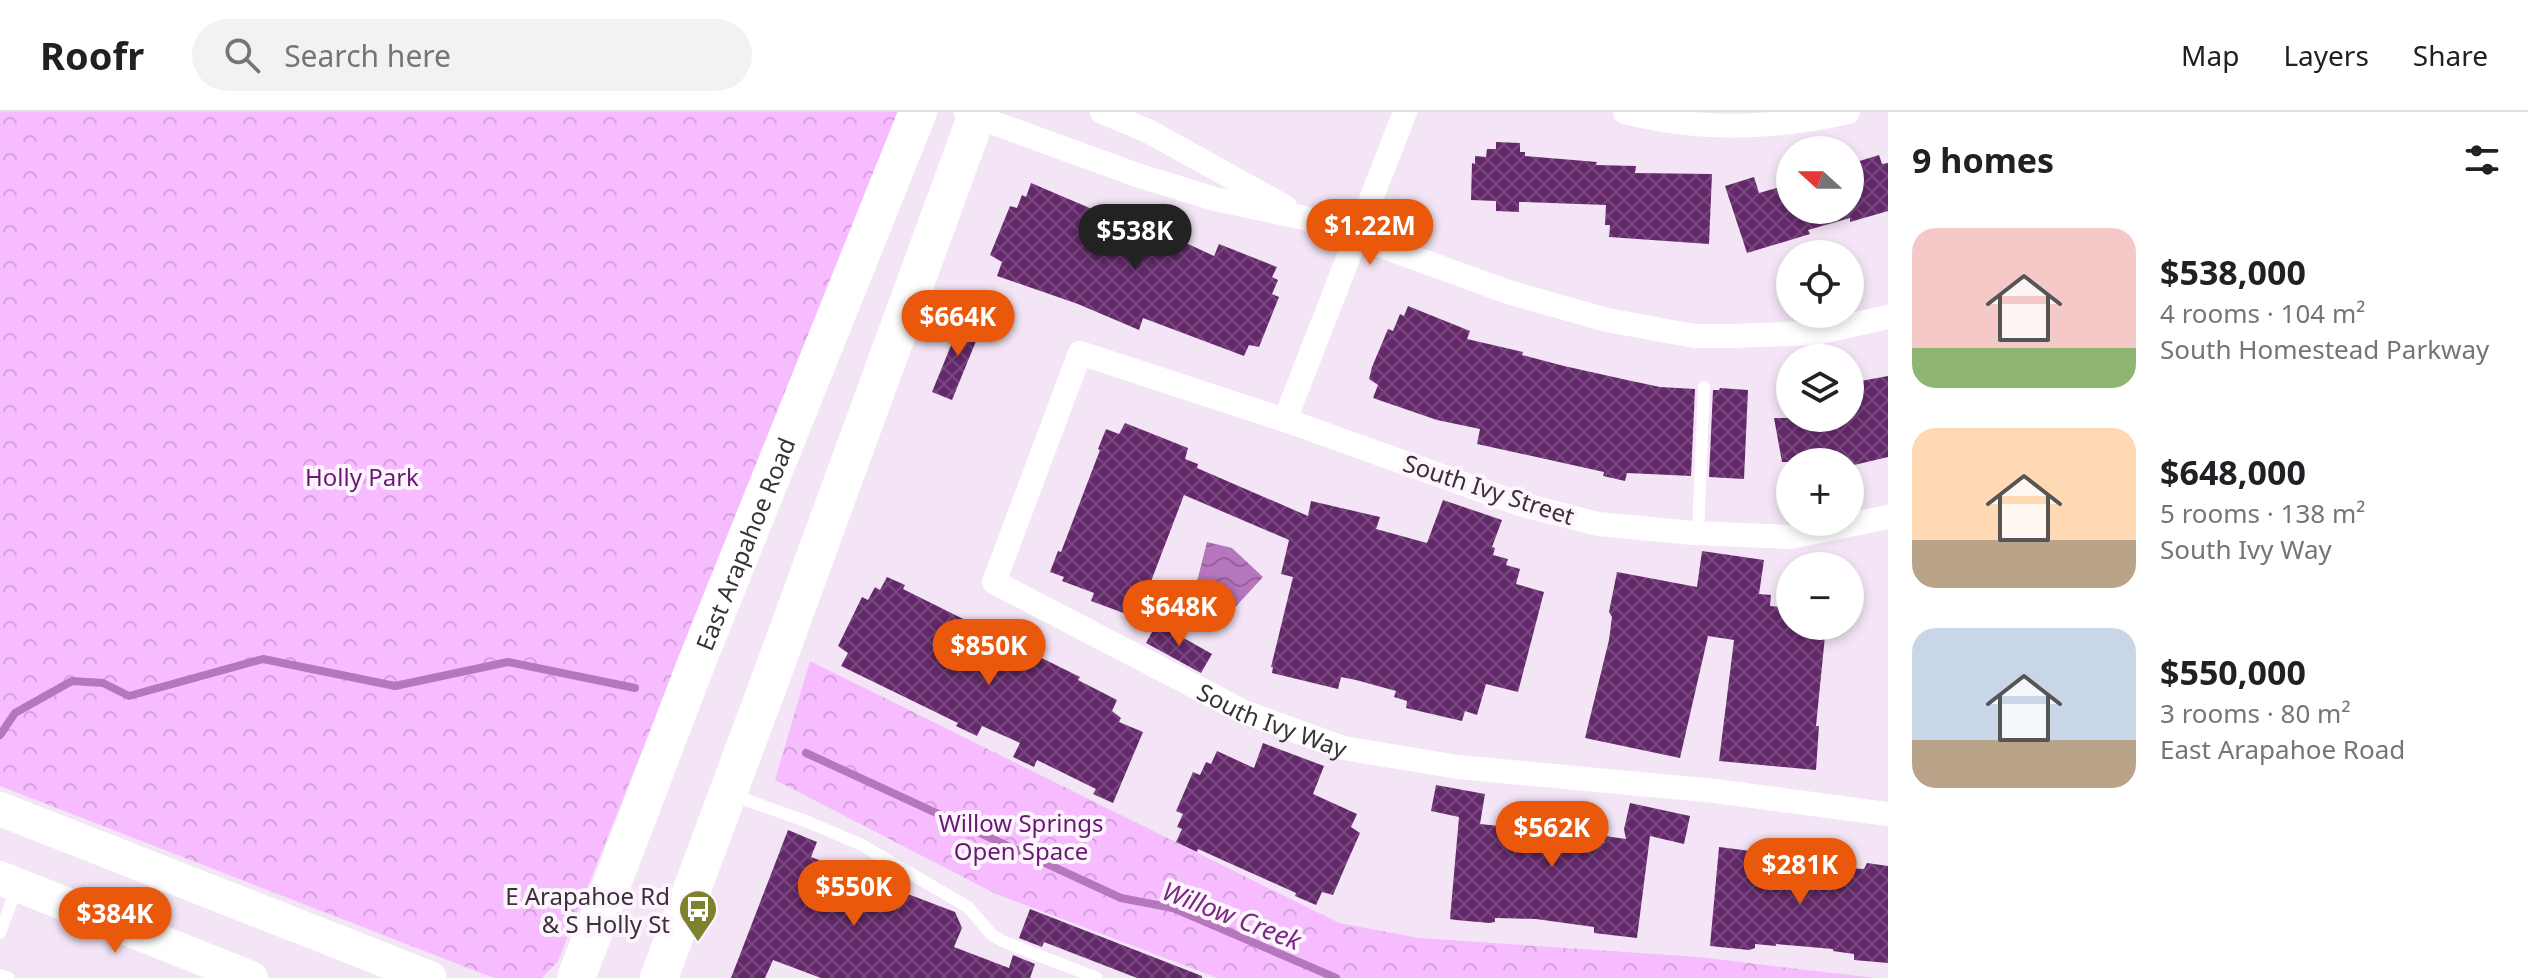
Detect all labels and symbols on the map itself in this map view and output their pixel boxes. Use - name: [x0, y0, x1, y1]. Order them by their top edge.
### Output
- north arrow: [1776, 136, 1864, 224]
- pin: $1.22M: [1305, 199, 1435, 267]
- pin: $538K: [1079, 204, 1191, 272]
- pin: $664K: [902, 290, 1014, 358]
- street label: East Arapahoe Road: [687, 432, 802, 655]
- street label: South Ivy Street: [1399, 446, 1579, 532]
- park label: Holly Park: [305, 460, 419, 493]
- pin: $648K: [1123, 580, 1235, 648]
- pin: $850K: [933, 619, 1045, 687]
- street label: South Ivy Way: [1192, 674, 1352, 765]
- pin: $562K: [1496, 801, 1608, 869]
- park label: Willow Springs Open Space: [938, 806, 1104, 867]
- pin: $281K: [1744, 838, 1856, 906]
- pin: $550K: [798, 860, 910, 928]
- water label: Willow Creek: [1157, 872, 1308, 958]
- place label: E Arapahoe Rd & S Holly St: [505, 879, 670, 940]
- pin: $384K: [59, 887, 171, 955]
- bus stop icon: E Arapahoe Rd & S Holly St: [677, 888, 719, 943]

